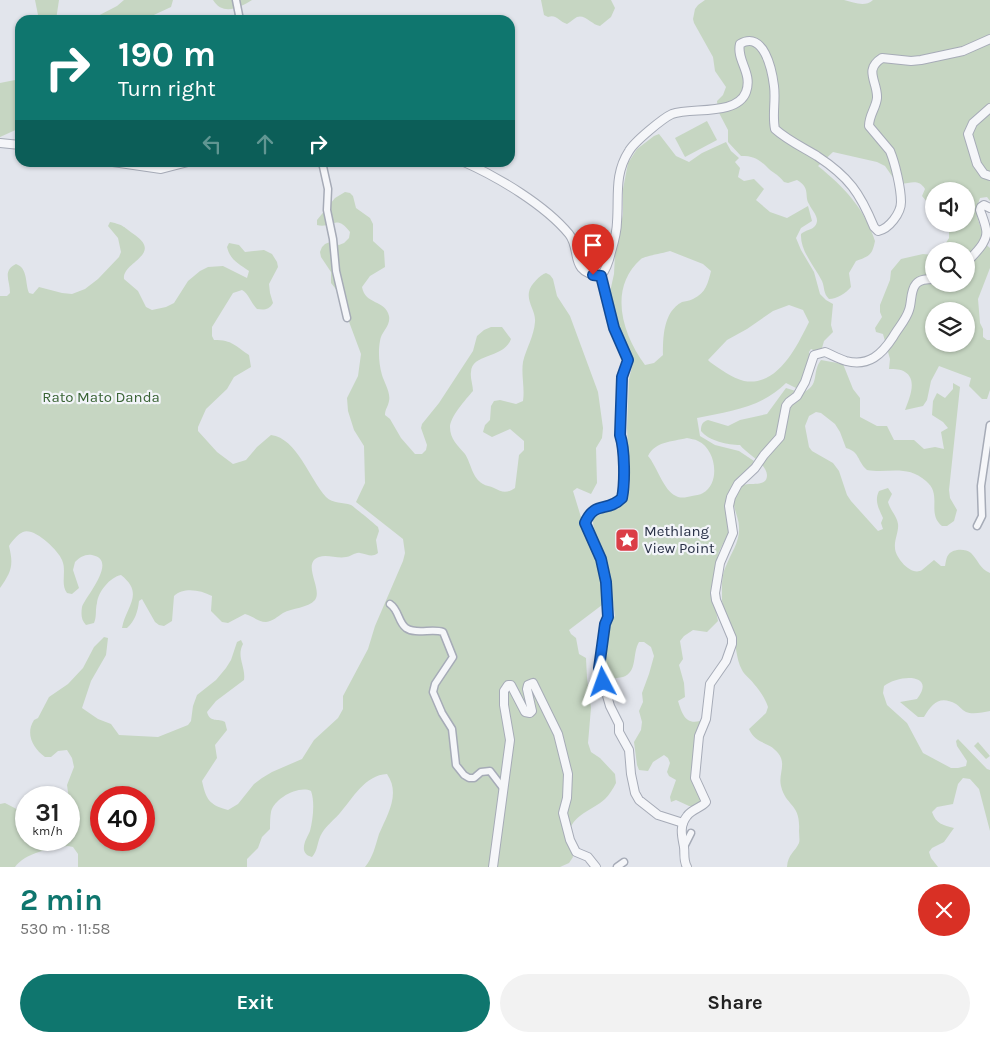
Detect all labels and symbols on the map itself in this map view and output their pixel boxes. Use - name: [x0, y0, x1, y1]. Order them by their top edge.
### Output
- pin: [572, 224, 614, 275]
- park label: Rato Mato Danda: [42, 388, 160, 406]
- place label: Methlang View Point: [644, 522, 715, 557]
- place icon: Methlang View Point: [614, 527, 640, 553]
- position arrow: [576, 655, 628, 707]
- speed limit sign: 40: [90, 786, 155, 851]

